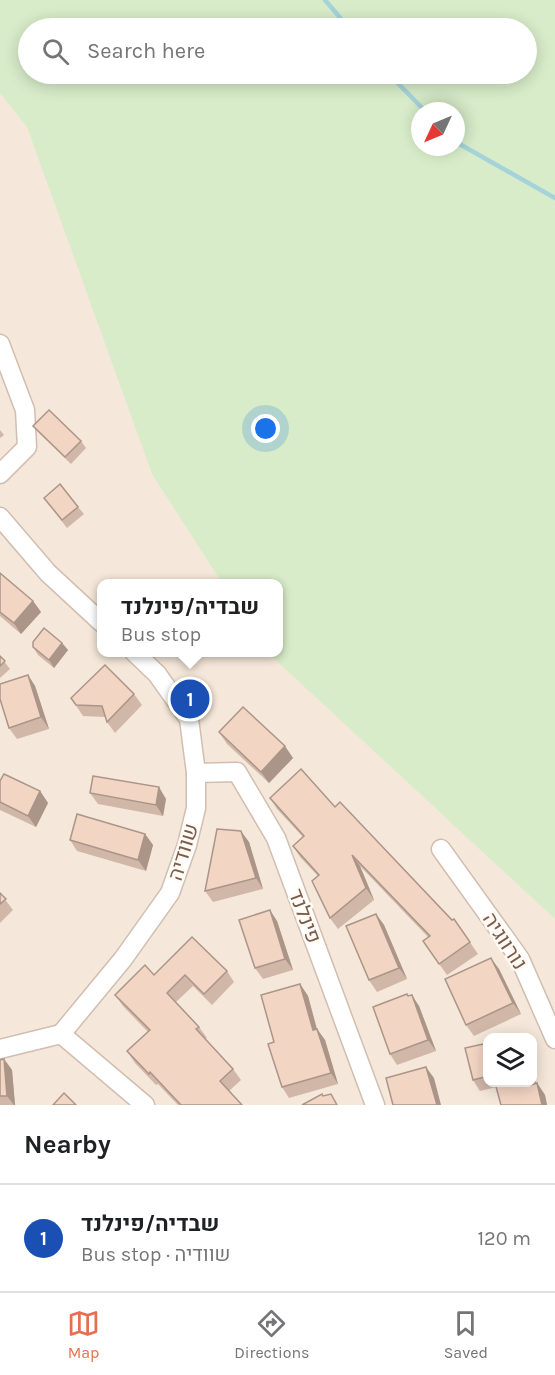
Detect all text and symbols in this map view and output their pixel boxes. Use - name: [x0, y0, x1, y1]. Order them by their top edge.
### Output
- search box: [18, 18, 537, 84]
- icon: search: [39, 35, 72, 68]
- text: Search here: [87, 38, 205, 64]
- north arrow: [411, 102, 465, 156]
- your location: [251, 414, 280, 443]
- popup: [97, 579, 283, 657]
- text: שבדיה/פינלנד: [121, 594, 259, 620]
- text: Bus stop: [121, 623, 201, 646]
- pin: 1: [170, 676, 210, 722]
- street label: שוודיה: [163, 820, 203, 884]
- street label: פינלנד: [284, 885, 326, 947]
- street label: נורווגיה: [478, 908, 532, 974]
- map controls: [483, 1033, 537, 1087]
- button: layers: [483, 1033, 537, 1087]
- text: Nearby: [24, 1129, 111, 1160]
- text: שבדיה/פינלנד: [81, 1211, 219, 1237]
- text: 1: [40, 1227, 47, 1250]
- text: 120 m: [477, 1227, 531, 1250]
- text: Bus stop · שוודיה: [81, 1243, 230, 1266]
- tab: Map: [67, 1307, 100, 1362]
- tab: Directions: [234, 1307, 309, 1362]
- tab: Saved: [444, 1307, 488, 1362]

